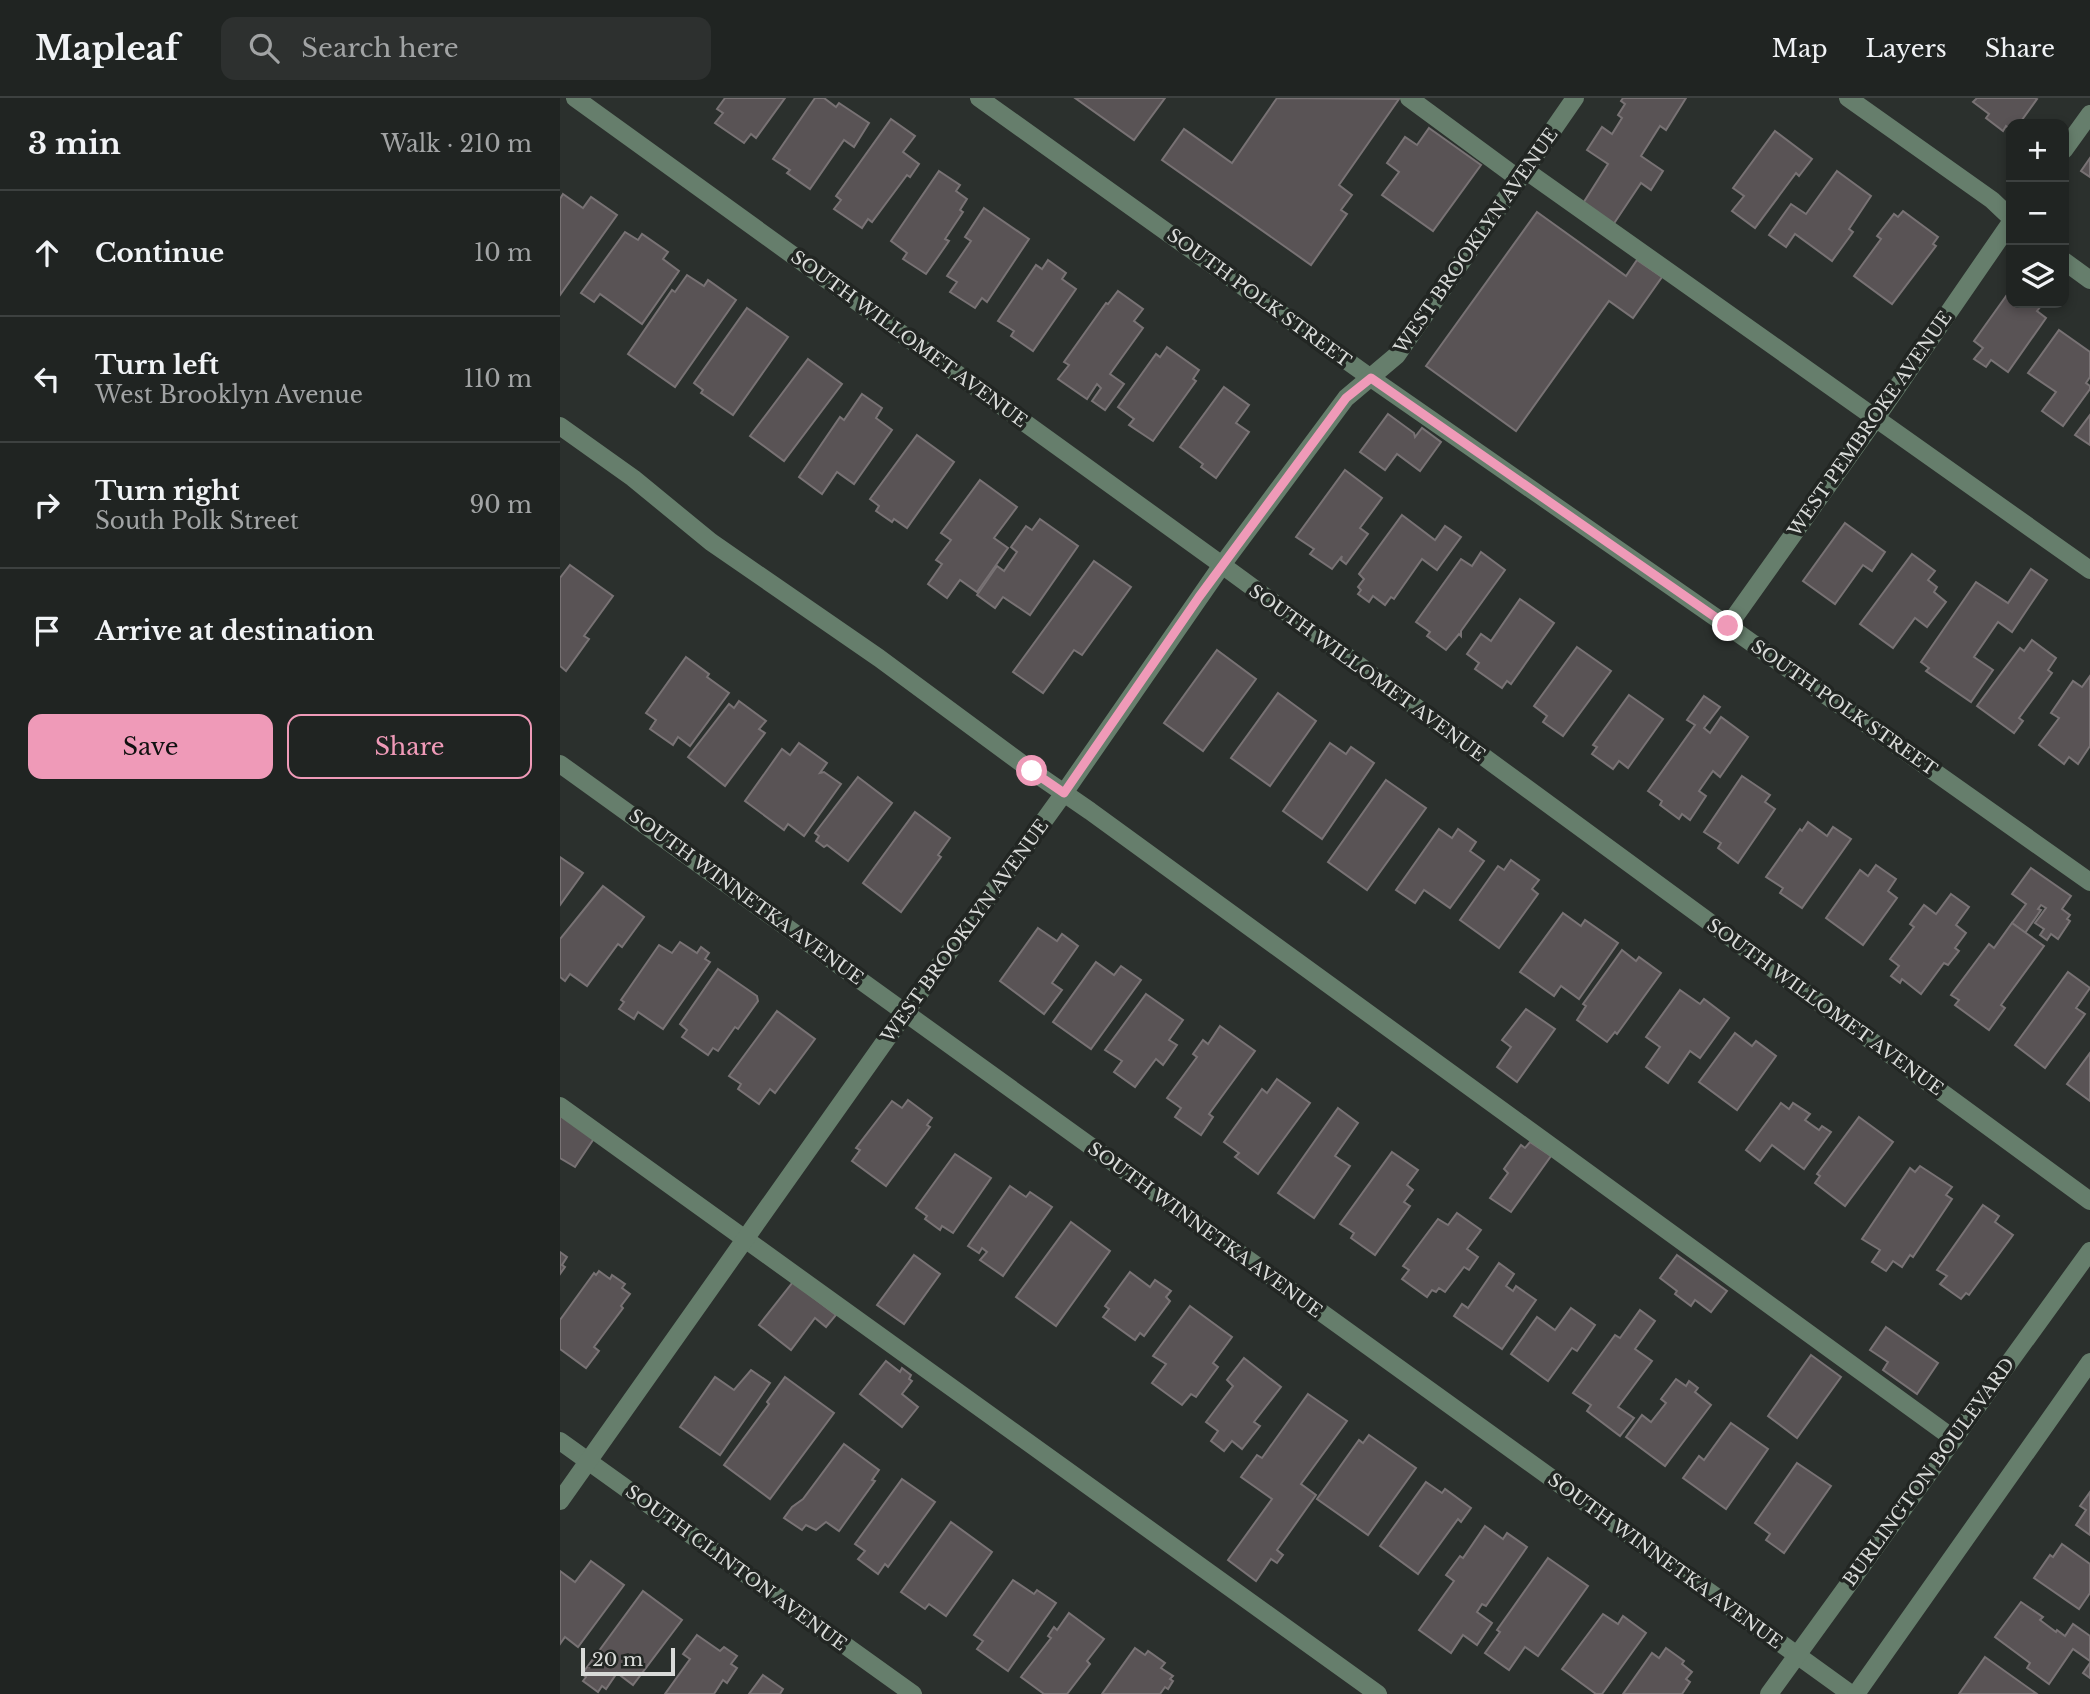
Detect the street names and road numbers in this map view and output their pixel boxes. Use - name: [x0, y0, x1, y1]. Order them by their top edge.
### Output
- street label: WEST BROOKLYN AVENUE: [1389, 124, 1563, 359]
- street label: SOUTH POLK STREET: [1163, 224, 1356, 372]
- street label: SOUTH WILLOMET AVENUE: [787, 246, 1031, 432]
- street label: WEST PEMBROKE AVENUE: [1783, 307, 1957, 542]
- street label: SOUTH WILLOMET AVENUE: [1245, 580, 1489, 766]
- street label: SOUTH POLK STREET: [1747, 635, 1942, 781]
- street label: SOUTH WINNETKA AVENUE: [625, 805, 867, 989]
- street label: WEST BROOKLYN AVENUE: [876, 815, 1053, 1048]
- street label: SOUTH WILLOMET AVENUE: [1703, 914, 1947, 1100]
- street label: SOUTH WINNETKA AVENUE: [1084, 1138, 1326, 1322]
- street label: BURLINGTON BOULEVARD: [1839, 1354, 2019, 1590]
- street label: SOUTH WINNETKA AVENUE: [1544, 1469, 1786, 1653]
- street label: SOUTH CLINTON AVENUE: [621, 1480, 851, 1656]

